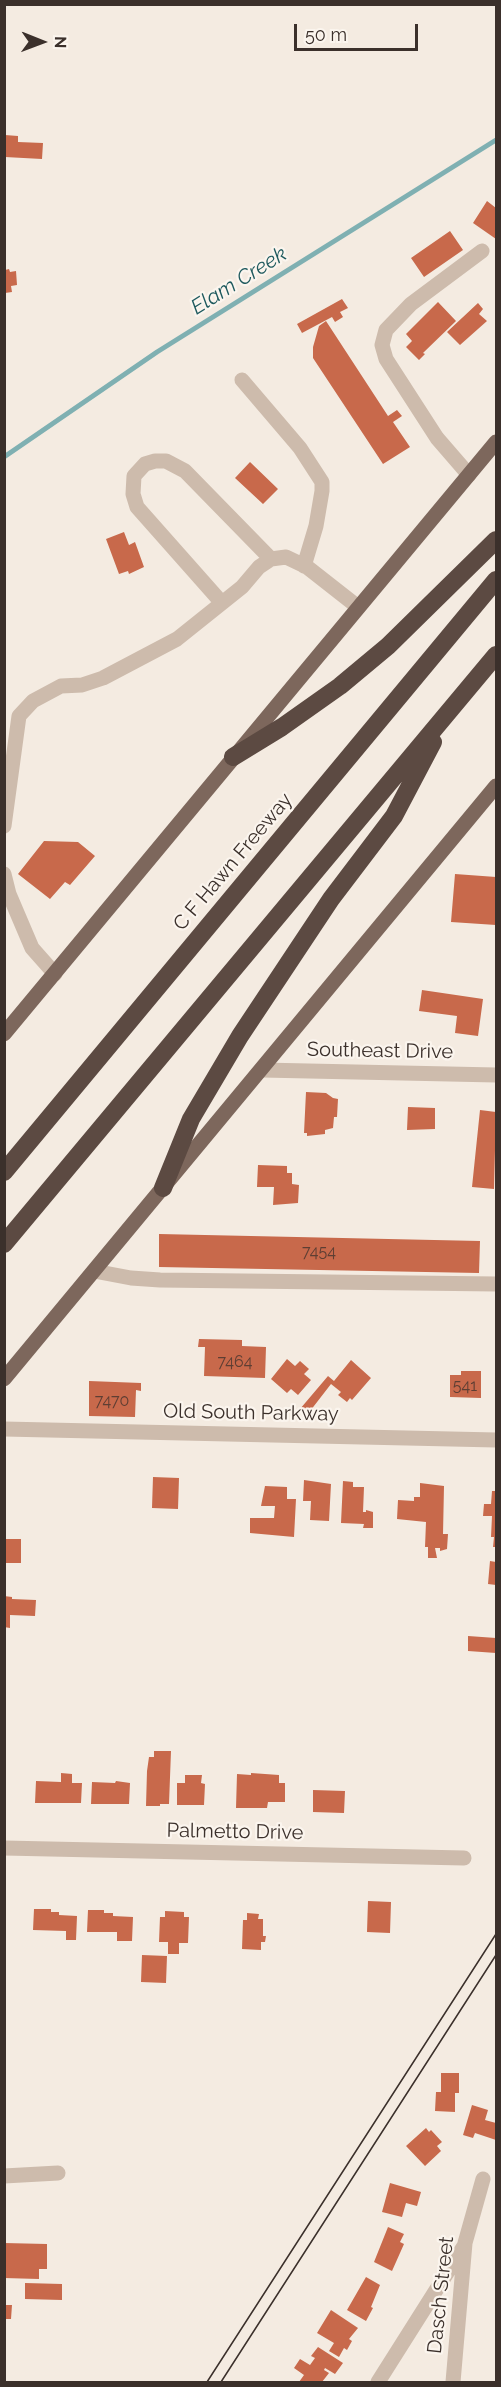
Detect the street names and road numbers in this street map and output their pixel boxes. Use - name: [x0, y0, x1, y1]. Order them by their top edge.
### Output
- street label: C F Hawn Freeway: [168, 788, 298, 936]
- street label: Southeast Drive: [307, 1038, 453, 1064]
- street label: Old South Parkway: [163, 1399, 339, 1427]
- street label: Palmetto Drive: [166, 1819, 304, 1845]
- street label: Dasch Street: [423, 2235, 459, 2355]

